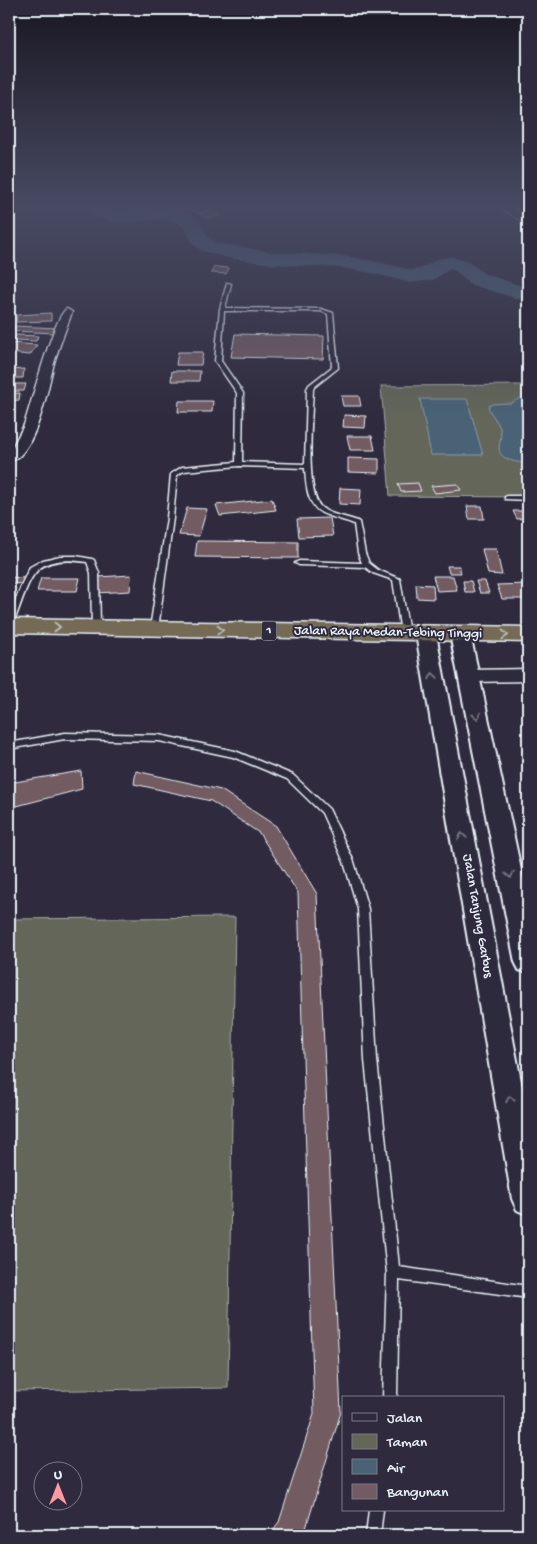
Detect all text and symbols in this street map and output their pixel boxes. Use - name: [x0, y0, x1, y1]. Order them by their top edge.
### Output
- one-way arrow: [54, 622, 62, 633]
- road number: 1: [262, 622, 276, 640]
- street label: Jalan Raya Medan-Tebing Tinggi: [294, 623, 482, 643]
- one-way arrow: [216, 625, 224, 635]
- one-way arrow: [501, 629, 509, 640]
- one-way arrow: [429, 672, 439, 681]
- one-way arrow: [471, 711, 481, 720]
- one-way arrow: [458, 832, 468, 840]
- street label: Jalan Tanjung Garbus: [458, 853, 496, 980]
- one-way arrow: [504, 870, 515, 879]
- one-way arrow: [506, 1095, 516, 1104]
- legend: [342, 1396, 504, 1512]
- text: Jalan: [387, 1410, 422, 1428]
- text: Taman: [386, 1434, 427, 1452]
- text: Air: [387, 1460, 406, 1478]
- north arrow: [32, 1462, 82, 1512]
- text: U: [54, 1467, 62, 1484]
- text: Bangunan: [386, 1484, 448, 1502]

